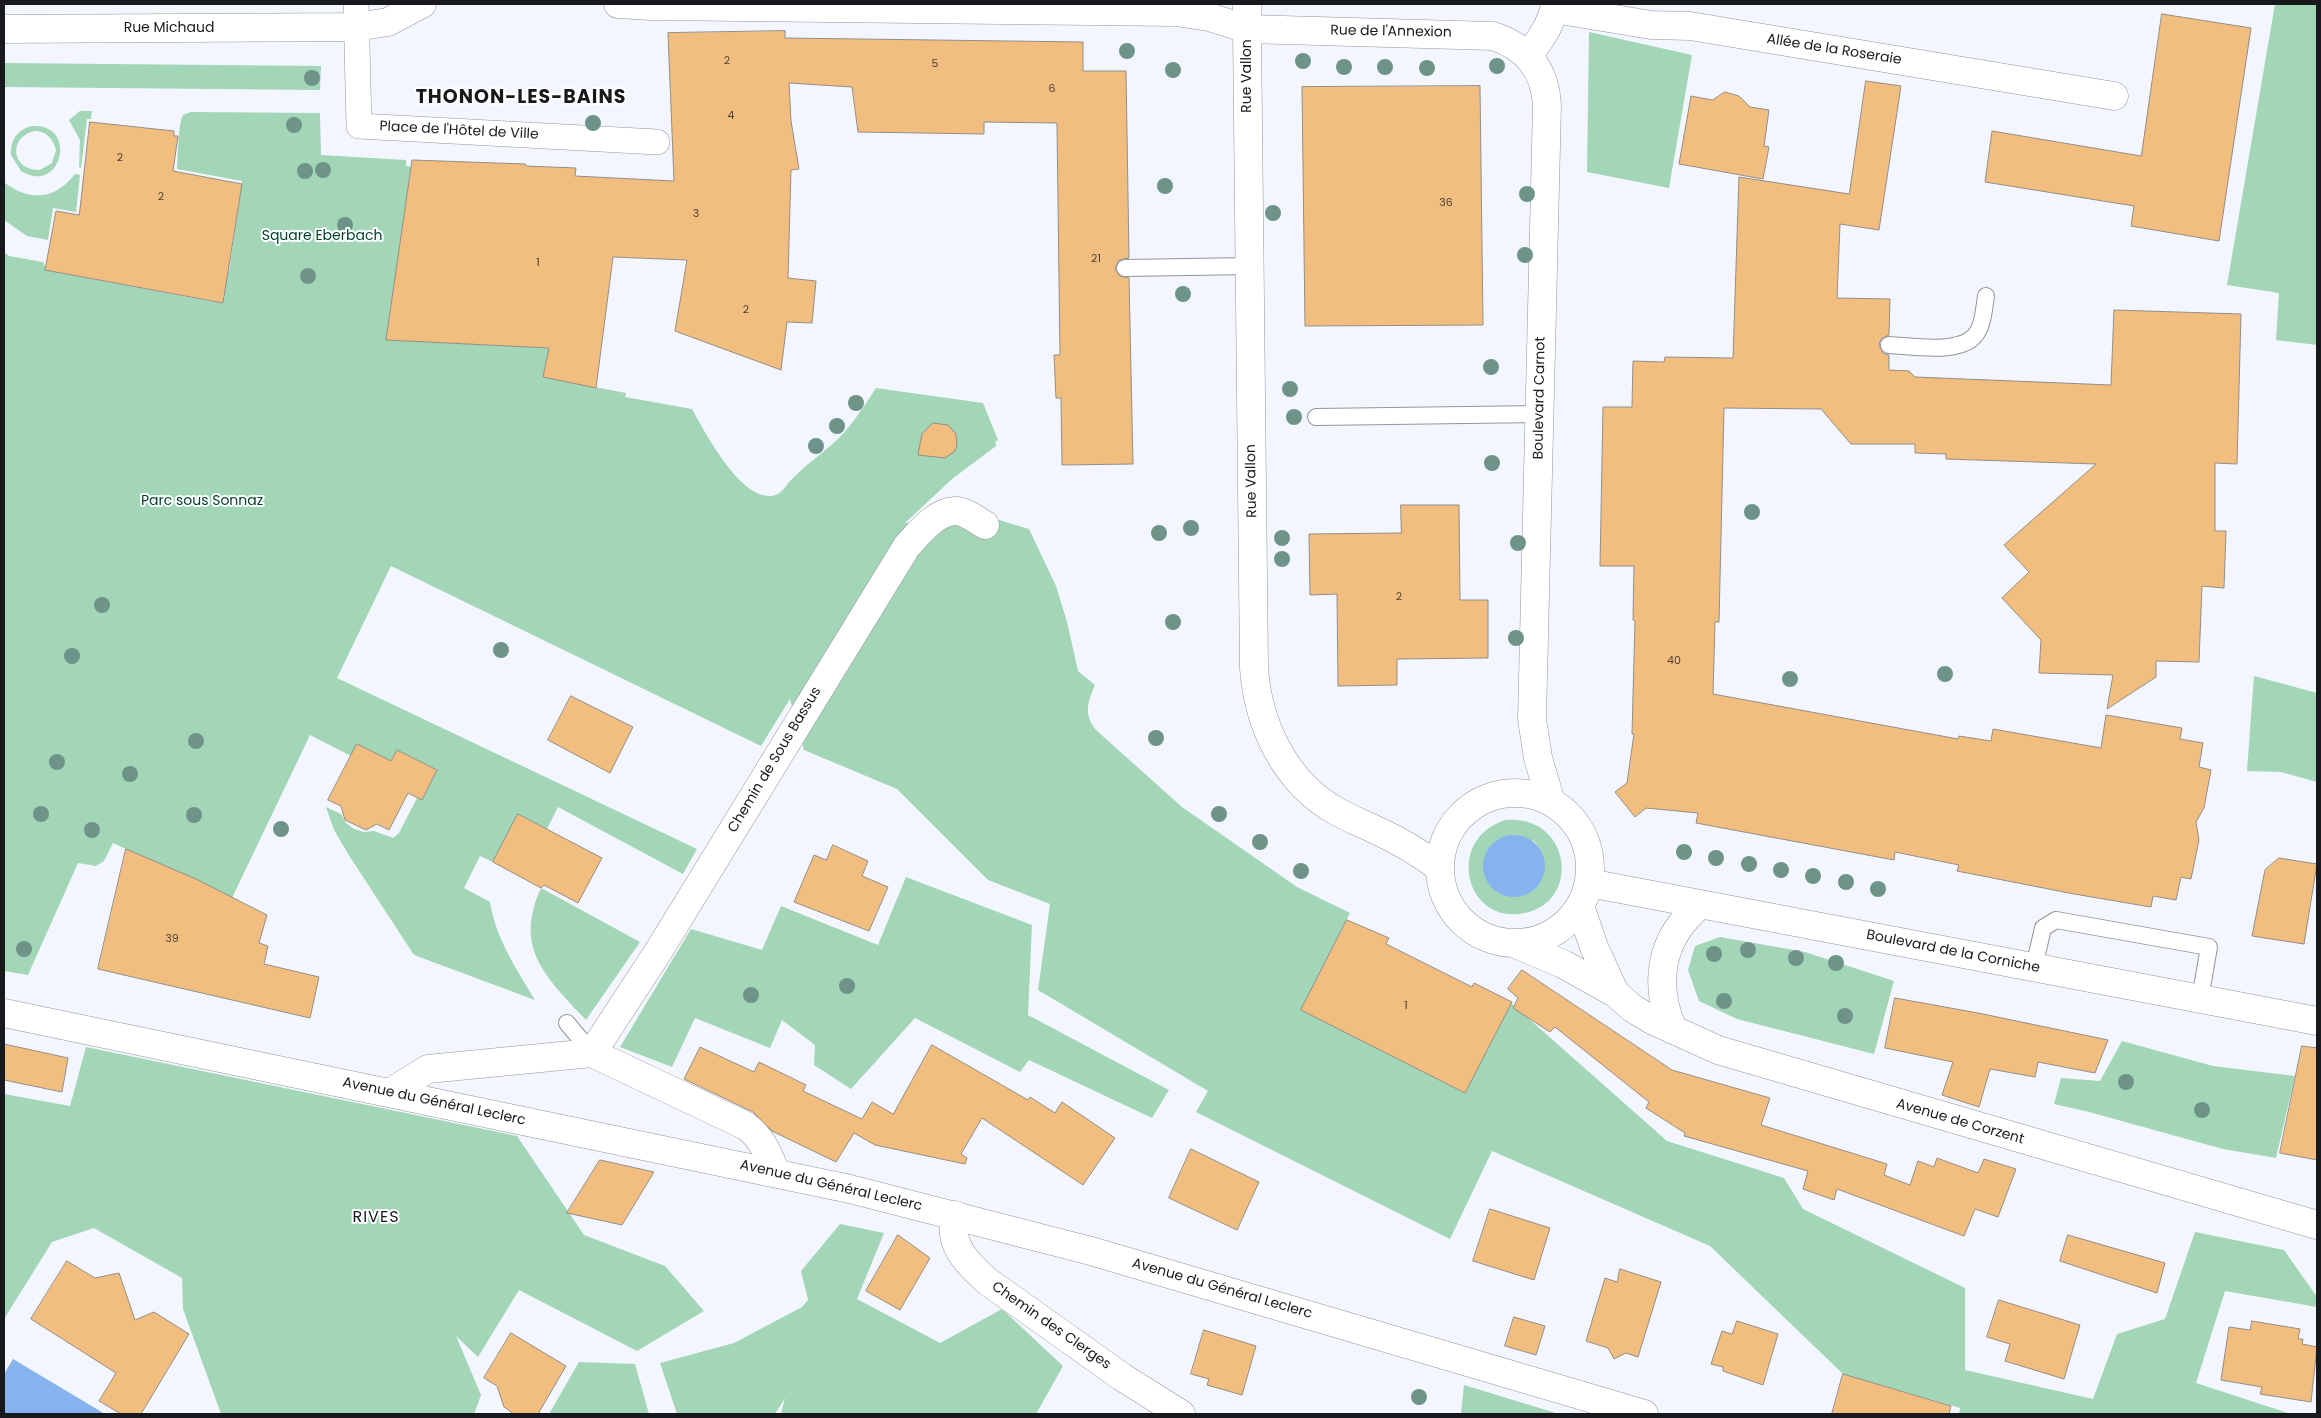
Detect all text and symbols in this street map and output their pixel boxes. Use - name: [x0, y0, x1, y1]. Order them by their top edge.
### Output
- street label: Rue Michaud: [124, 20, 214, 36]
- street label: Rue de l'Annexion: [1330, 23, 1452, 41]
- street label: Allée de la Roseraie: [1765, 31, 1903, 69]
- street label: Rue Vallon: [1239, 39, 1255, 113]
- house number: 2: [724, 54, 730, 68]
- house number: 5: [932, 57, 938, 71]
- house number: 6: [1049, 82, 1055, 96]
- district label: THONON-LES-BAINS: [414, 87, 628, 109]
- house number: 4: [728, 109, 734, 123]
- street label: Place de l'Hôtel de Ville: [379, 118, 539, 144]
- house number: 2: [117, 151, 123, 165]
- house number: 2: [158, 190, 164, 204]
- house number: 36: [1439, 196, 1453, 210]
- house number: 3: [693, 207, 699, 221]
- park label: Square Eberbach: [262, 228, 382, 244]
- house number: 21: [1091, 252, 1101, 266]
- house number: 1: [536, 256, 540, 270]
- house number: 2: [743, 303, 749, 317]
- street label: Boulevard Carnot: [1531, 336, 1549, 460]
- street label: Rue Vallon: [1243, 444, 1261, 518]
- park label: Parc sous Sonnaz: [141, 493, 263, 509]
- house number: 2: [1396, 590, 1402, 604]
- house number: 40: [1667, 654, 1681, 668]
- street label: Chemin de Sous Bassus: [725, 684, 825, 836]
- street label: Boulevard de la Corniche: [1865, 927, 2041, 977]
- house number: 39: [165, 932, 179, 946]
- house number: 1: [1404, 999, 1408, 1013]
- street label: Avenue du Général Leclerc: [341, 1074, 527, 1130]
- street label: Avenue de Corzent: [1894, 1096, 2026, 1148]
- street label: Avenue du Général Leclerc: [738, 1157, 924, 1215]
- district label: RIVES: [352, 1208, 400, 1228]
- street label: Avenue du Général Leclerc: [1130, 1255, 1314, 1323]
- street label: Chemin des Clerges: [988, 1278, 1114, 1374]

